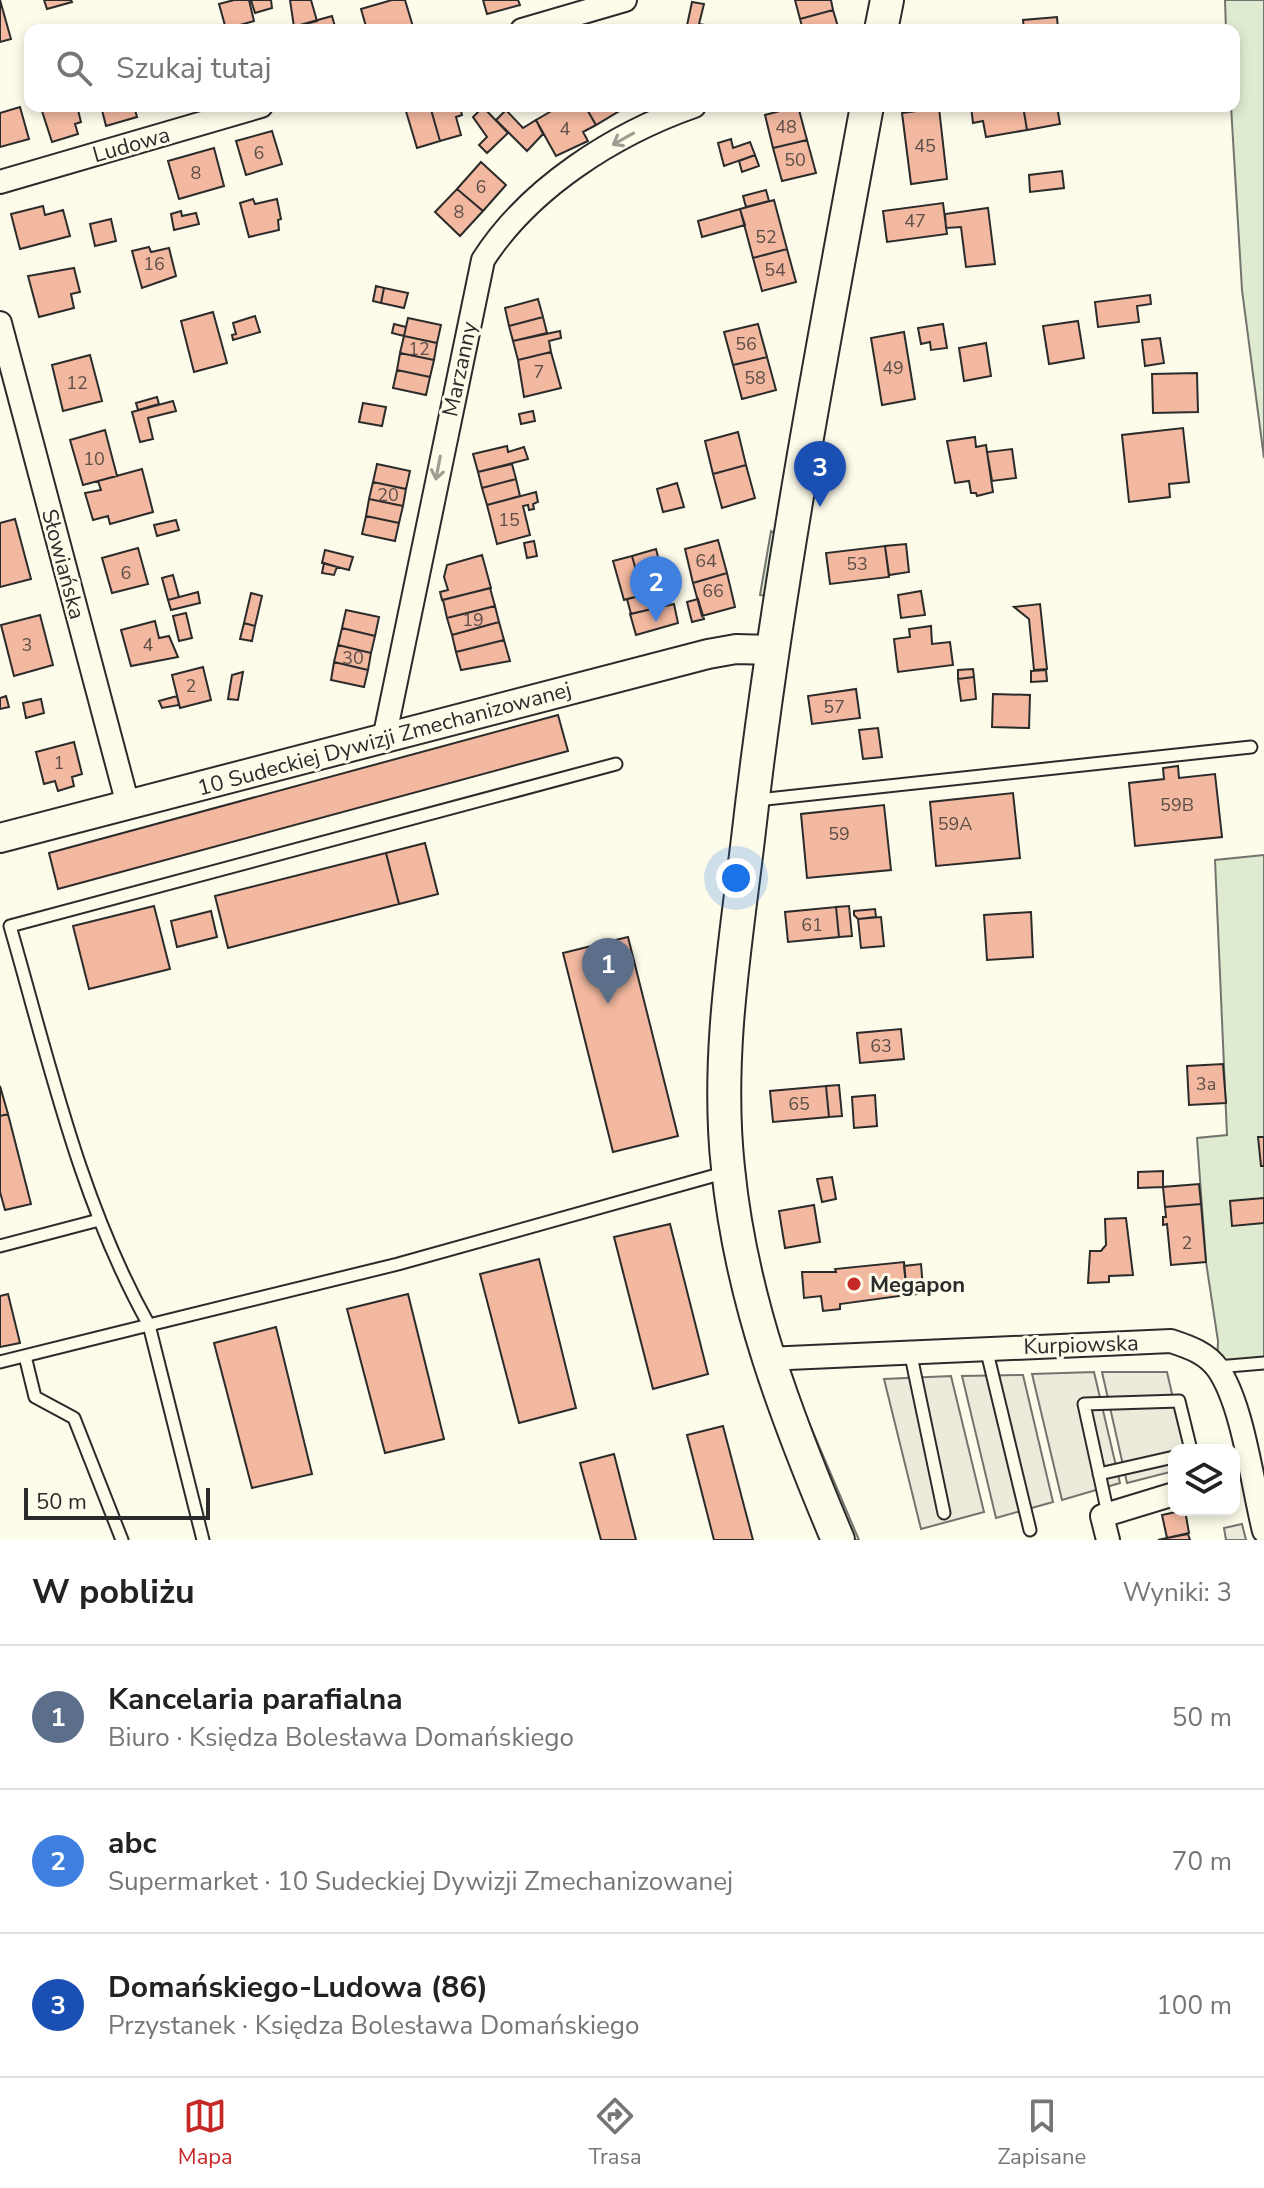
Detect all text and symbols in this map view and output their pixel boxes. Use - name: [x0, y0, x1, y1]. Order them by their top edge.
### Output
- search box: [24, 24, 1240, 112]
- icon: search: [52, 46, 96, 90]
- text: Szukaj tutaj: [116, 48, 272, 89]
- house number: 48: [775, 115, 797, 139]
- house number: 4: [560, 117, 571, 141]
- street label: Ludowa: [89, 120, 173, 170]
- one-way arrow: [612, 131, 635, 147]
- house number: 45: [914, 134, 936, 158]
- house number: 6: [254, 141, 264, 165]
- house number: 50: [784, 148, 806, 172]
- house number: 8: [191, 161, 201, 185]
- house number: 6: [476, 175, 486, 199]
- house number: 8: [454, 200, 464, 224]
- house number: 47: [904, 209, 926, 233]
- house number: 52: [755, 225, 777, 249]
- house number: 16: [143, 252, 165, 276]
- house number: 54: [764, 258, 786, 282]
- street label: Marzanny: [435, 318, 485, 419]
- house number: 56: [735, 332, 757, 356]
- house number: 12: [408, 337, 430, 361]
- house number: 49: [882, 356, 904, 380]
- house number: 7: [534, 360, 544, 384]
- house number: 58: [744, 366, 766, 390]
- house number: 12: [66, 371, 88, 395]
- pin: 3: [794, 441, 846, 507]
- house number: 10: [83, 447, 105, 471]
- one-way arrow: [430, 455, 445, 480]
- house number: 20: [377, 483, 399, 507]
- street label: Słowiańska: [34, 506, 92, 623]
- house number: 15: [498, 508, 520, 532]
- house number: 64: [695, 549, 717, 573]
- house number: 53: [846, 552, 868, 576]
- pin: 2: [630, 556, 682, 622]
- house number: 6: [121, 561, 131, 585]
- house number: 66: [702, 579, 724, 603]
- house number: 19: [462, 608, 484, 632]
- house number: 3: [22, 633, 32, 657]
- house number: 4: [143, 633, 154, 657]
- house number: 30: [342, 646, 364, 670]
- house number: 2: [186, 674, 196, 698]
- street label: 10 Sudeckiej Dywizji Zmechanizowanej: [194, 675, 575, 803]
- house number: 57: [823, 695, 845, 719]
- house number: 1: [54, 751, 64, 775]
- house number: 59B: [1160, 793, 1194, 817]
- house number: 59A: [938, 812, 972, 836]
- house number: 59: [828, 822, 850, 846]
- your location: [716, 858, 756, 898]
- house number: 61: [801, 913, 823, 937]
- pin: 1: [582, 938, 634, 1004]
- house number: 63: [870, 1034, 892, 1058]
- house number: 3a: [1196, 1072, 1216, 1096]
- house number: 65: [788, 1092, 810, 1116]
- house number: 2: [1182, 1231, 1192, 1255]
- place label: Megapon: [870, 1270, 965, 1300]
- marker: Megapon: [845, 1275, 863, 1293]
- street label: Kurpiowska: [1023, 1328, 1139, 1362]
- map controls: [1168, 1444, 1240, 1516]
- button: layers: [1168, 1444, 1240, 1516]
- scale bar: [24, 1484, 210, 1520]
- text: 50 m: [36, 1487, 87, 1517]
- text: W pobliżu: [32, 1569, 195, 1615]
- text: Wyniki: 3: [1123, 1575, 1232, 1610]
- text: Kancelaria parafialna: [108, 1679, 403, 1720]
- text: 1: [50, 1700, 66, 1735]
- text: 50 m: [1172, 1700, 1232, 1735]
- text: Biuro · Księdza Bolesława Domańskiego: [108, 1720, 574, 1755]
- text: abc: [108, 1823, 157, 1864]
- text: 2: [50, 1844, 66, 1879]
- text: 70 m: [1172, 1844, 1232, 1879]
- text: Supermarket · 10 Sudeckiej Dywizji Zmechanizowanej: [108, 1864, 733, 1899]
- text: Domańskiego-Ludowa (86): [108, 1967, 488, 2008]
- text: 3: [50, 1988, 66, 2023]
- text: 100 m: [1156, 1988, 1232, 2023]
- text: Przystanek · Księdza Bolesława Domańskiego: [108, 2008, 640, 2043]
- tab: Mapa: [178, 2094, 233, 2172]
- tab: Trasa: [588, 2094, 642, 2172]
- tab: Zapisane: [997, 2094, 1086, 2172]

